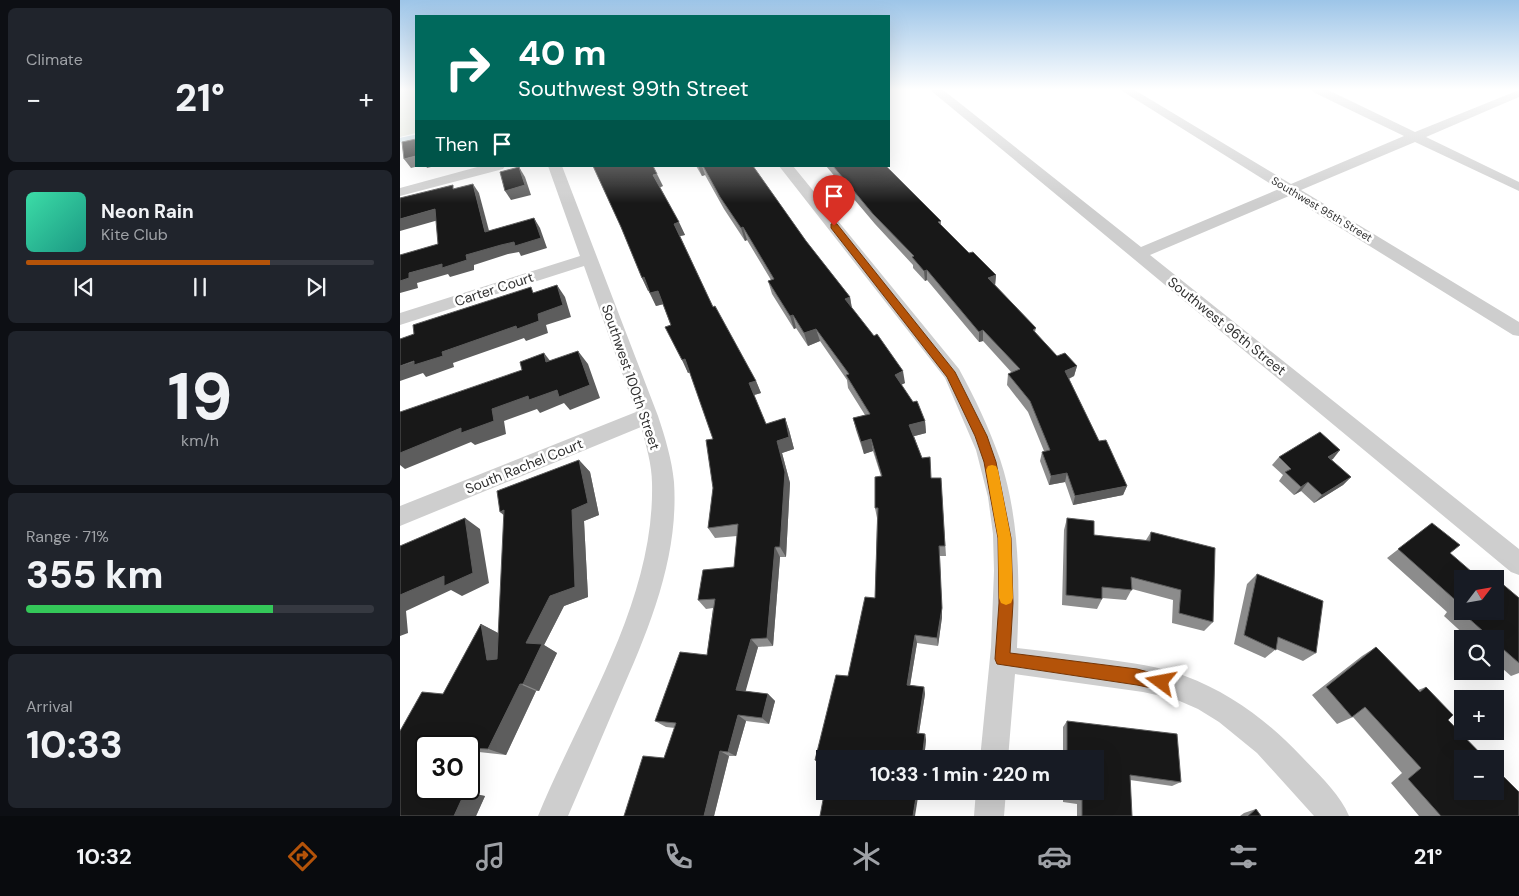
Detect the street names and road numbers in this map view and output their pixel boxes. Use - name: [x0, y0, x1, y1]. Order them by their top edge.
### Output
- street label: Southwest 95th Street: [1269, 173, 1375, 245]
- street label: Carter Court: [452, 268, 536, 310]
- street label: Southwest 96th Street: [1164, 273, 1290, 379]
- street label: Southwest 100th Street: [598, 302, 664, 452]
- street label: South Rachel Court: [463, 434, 585, 498]

